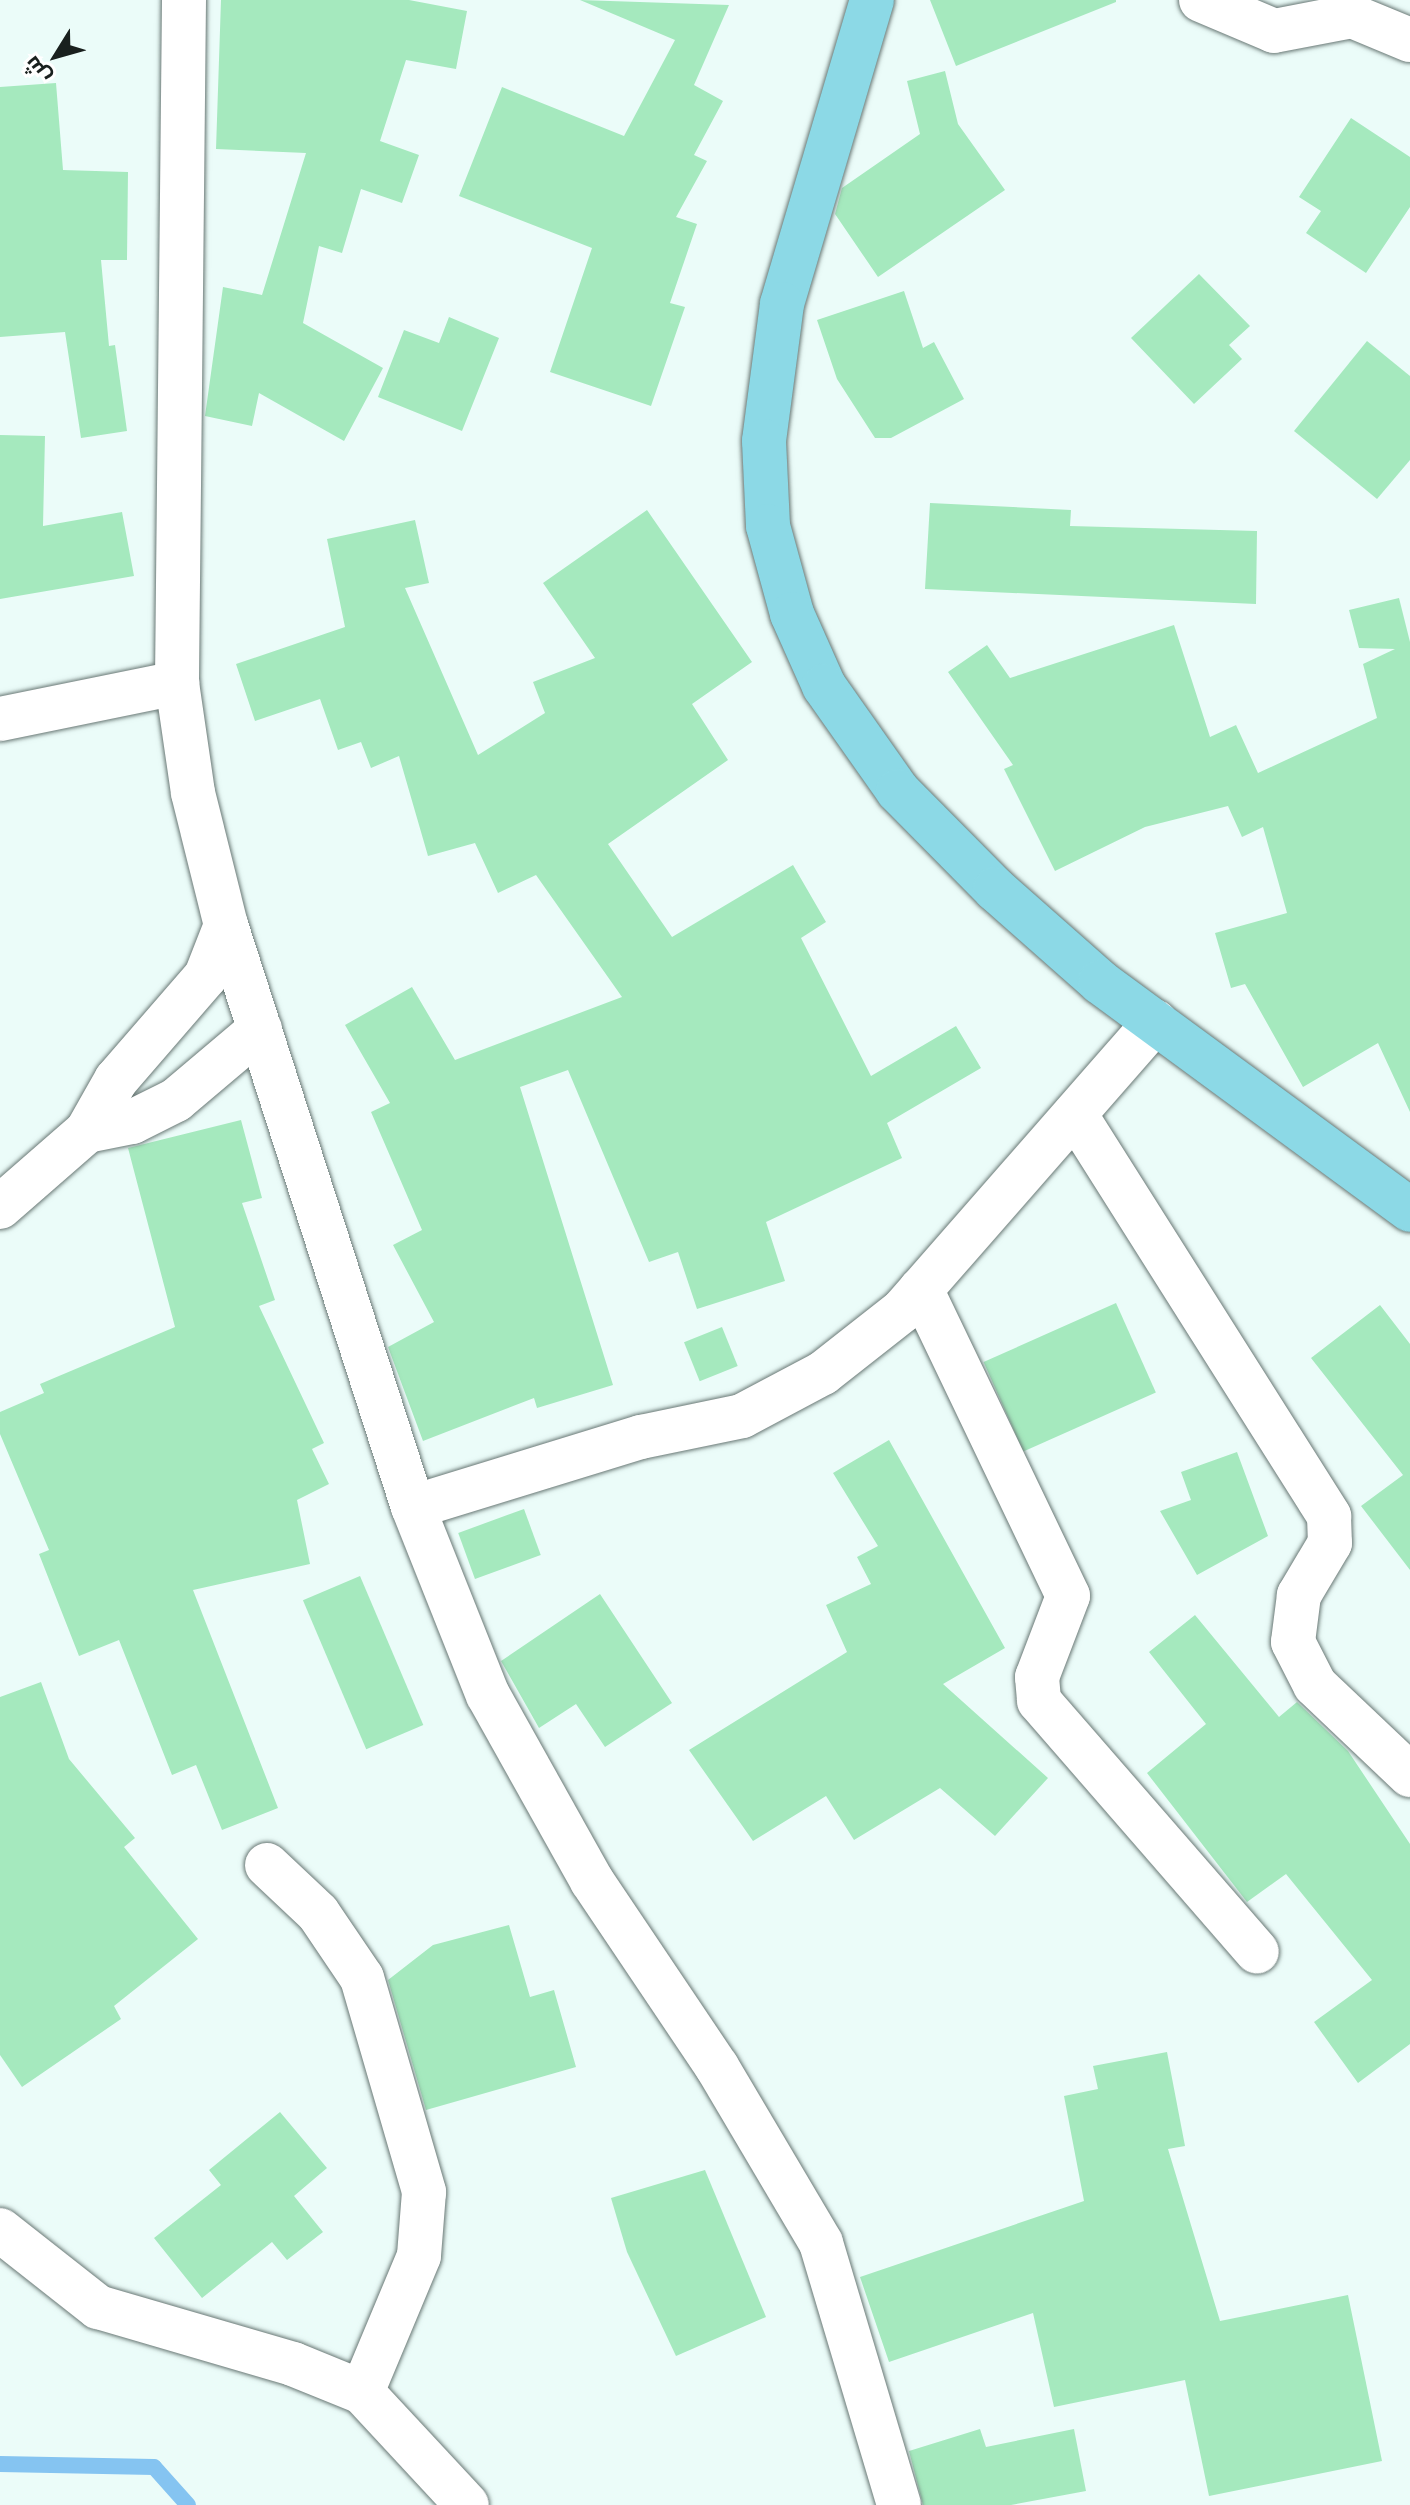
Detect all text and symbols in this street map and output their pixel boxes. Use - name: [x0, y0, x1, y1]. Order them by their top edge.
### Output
- north arrow: [16, 16, 96, 96]
- text: ش: [17, 51, 57, 90]

